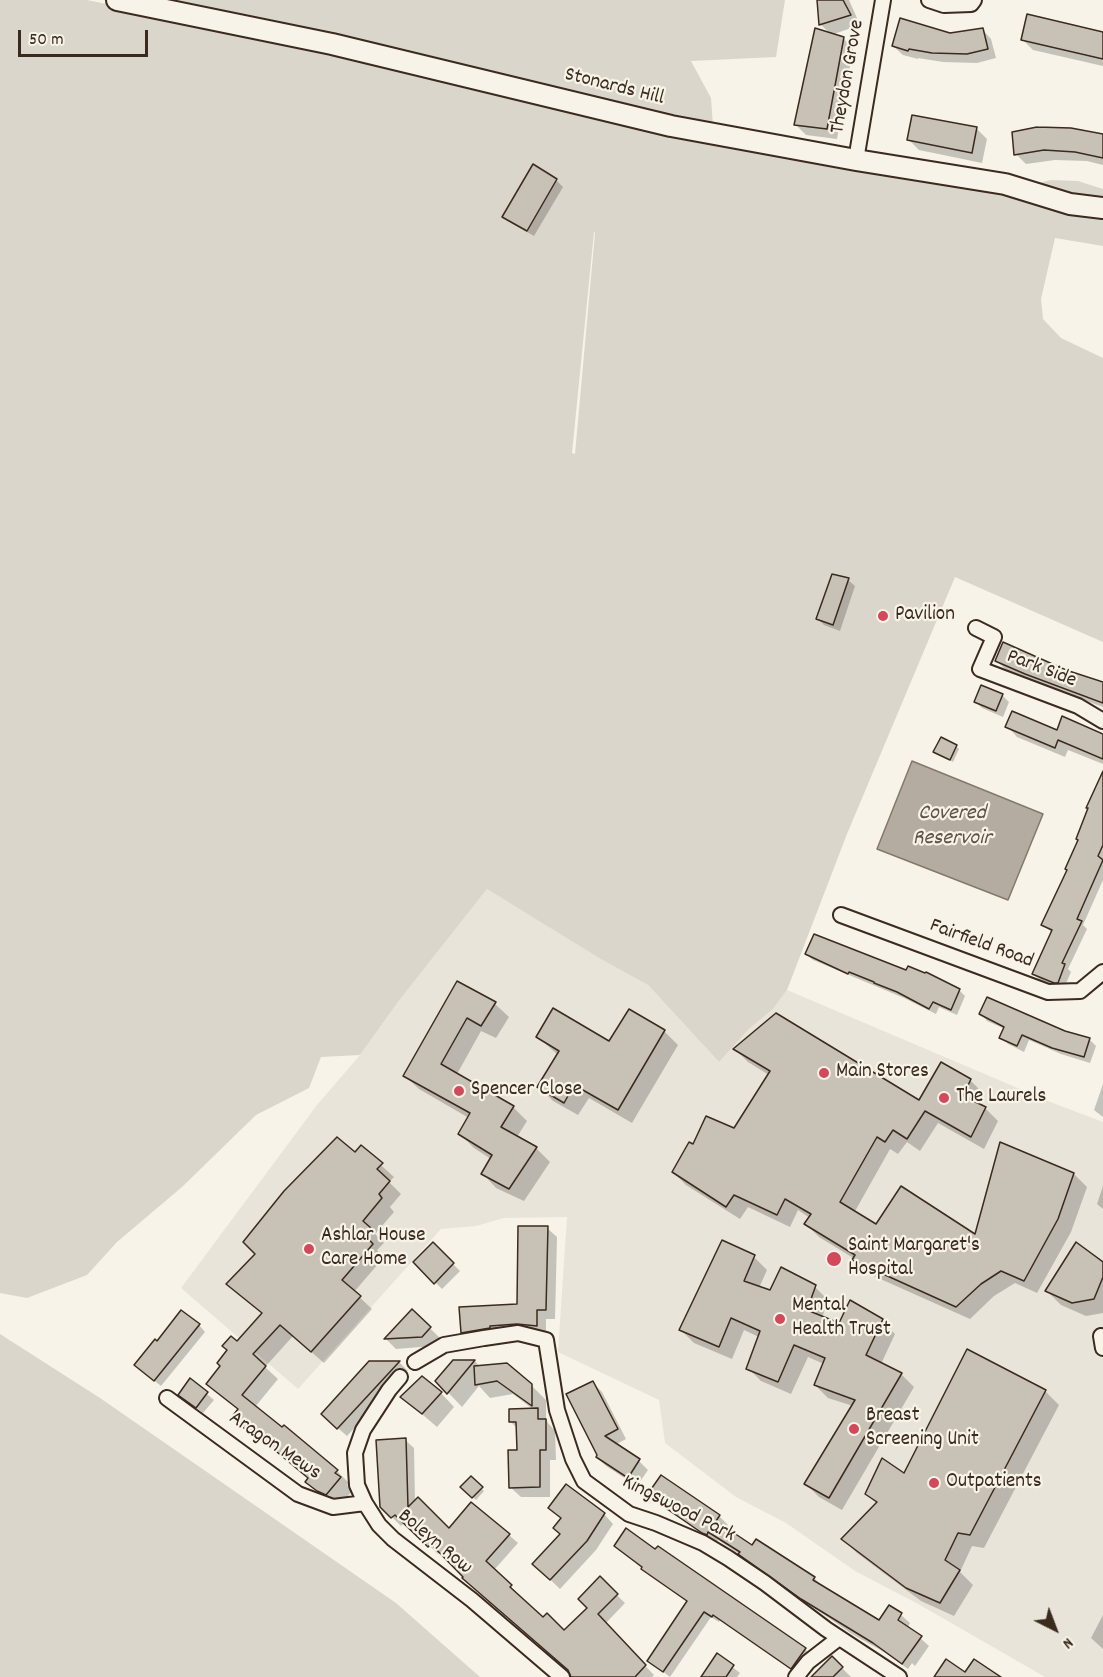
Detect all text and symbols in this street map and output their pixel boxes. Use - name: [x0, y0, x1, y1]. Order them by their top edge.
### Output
- scale bar: [21, 18, 152, 56]
- street label: Theydon Grove: [827, 18, 871, 136]
- text: 50 m: [29, 28, 64, 53]
- street label: Stonards Hill: [562, 63, 666, 113]
- place label: Pavilion: [895, 603, 955, 629]
- marker: Pavilion: [876, 609, 890, 623]
- street label: Park Side: [1003, 645, 1079, 695]
- water label: Covered Reservoir: [913, 802, 991, 854]
- street label: Fairfield Road: [926, 915, 1036, 975]
- place label: Main Stores: [836, 1060, 929, 1086]
- marker: Main Stores: [817, 1066, 831, 1080]
- place label: Spencer Close: [471, 1078, 582, 1104]
- marker: Spencer Close: [452, 1084, 466, 1098]
- place label: The Laurels: [956, 1085, 1046, 1111]
- marker: The Laurels: [937, 1091, 951, 1105]
- place label: Ashlar House Care Home: [321, 1224, 426, 1274]
- place label: Saint Margaret's Hospital: [848, 1234, 980, 1284]
- marker: Ashlar House Care Home: [302, 1242, 316, 1256]
- marker: Saint Margaret's Hospital: [825, 1250, 843, 1268]
- place label: Mental Health Trust: [792, 1294, 891, 1344]
- marker: Mental Health Trust: [773, 1312, 787, 1326]
- place label: Breast Screening Unit: [866, 1404, 979, 1454]
- street label: Aragon Mews: [223, 1407, 325, 1487]
- marker: Breast Screening Unit: [847, 1422, 861, 1436]
- place label: Outpatients: [946, 1470, 1042, 1496]
- street label: Kingswood Park: [617, 1471, 739, 1549]
- marker: Outpatients: [927, 1476, 941, 1490]
- street label: Boleyn Row: [392, 1505, 476, 1581]
- north arrow: [1025, 1599, 1085, 1659]
- text: N: [1057, 1632, 1078, 1654]

